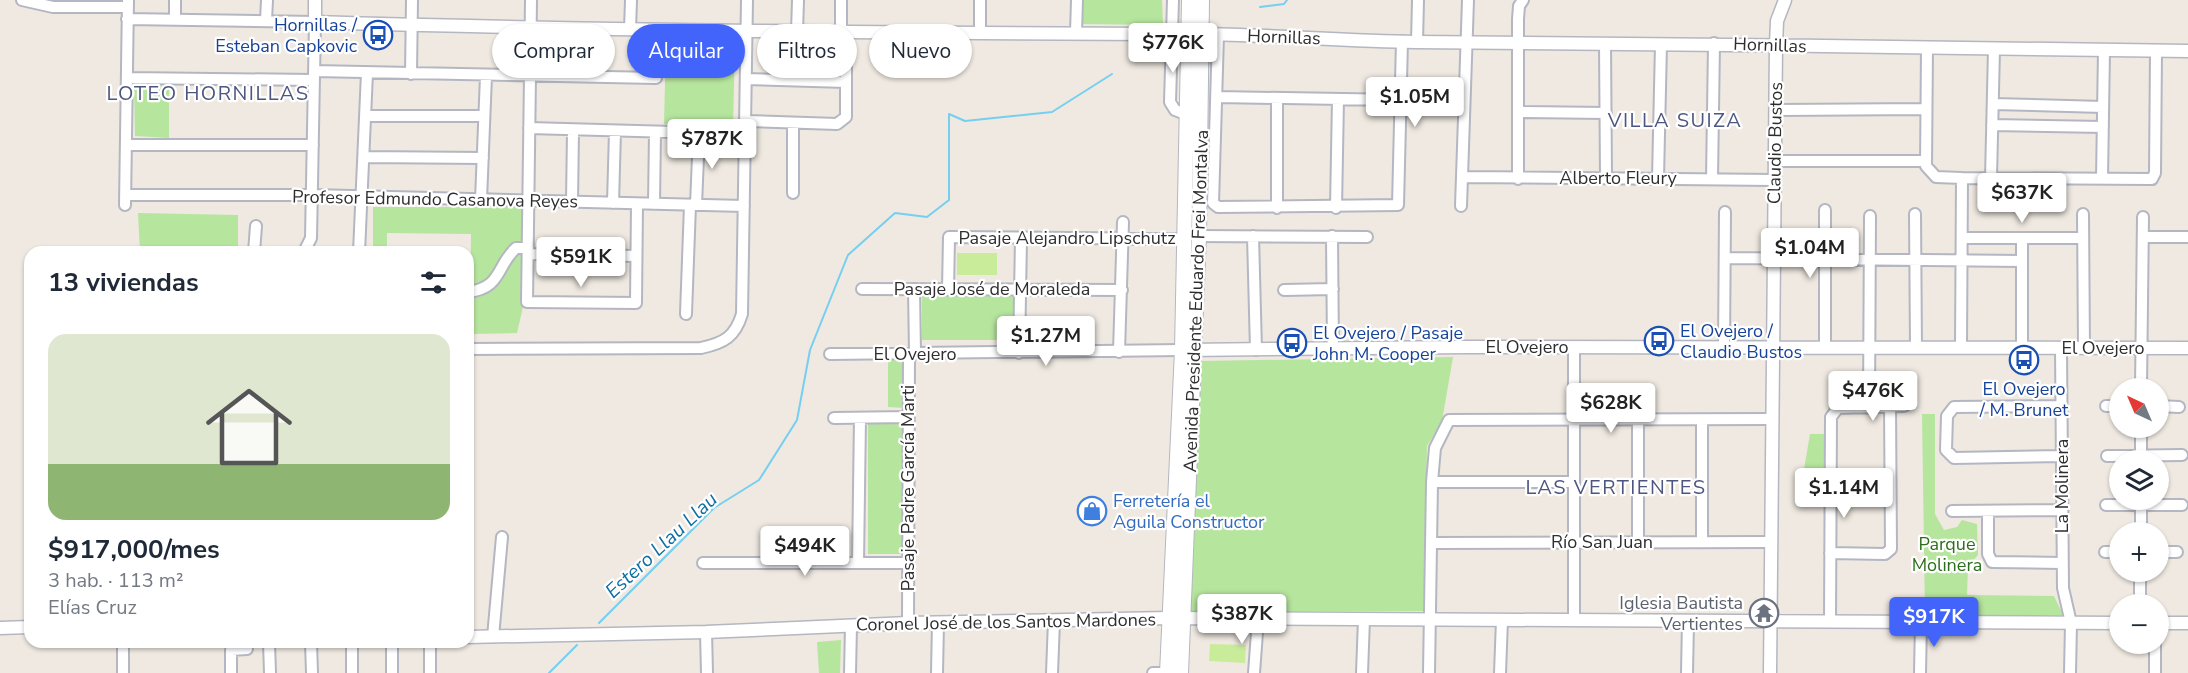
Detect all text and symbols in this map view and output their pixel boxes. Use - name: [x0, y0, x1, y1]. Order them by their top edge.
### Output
- place label: Hornillas / Esteban Capkovic: [215, 13, 358, 58]
- bus stop icon: Hornillas / Esteban Capkovic: [362, 19, 394, 51]
- pin: $776K: [1131, 23, 1215, 74]
- chip: Comprar: [492, 24, 615, 78]
- chip: Alquilar: [627, 24, 745, 78]
- chip: Filtros: [757, 24, 857, 78]
- chip: Nuevo: [869, 24, 972, 78]
- street label: Hornillas: [1247, 24, 1321, 50]
- text: $776K: [1142, 29, 1204, 56]
- street label: Hornillas: [1733, 32, 1807, 58]
- pin: $1.05M: [1366, 77, 1464, 128]
- district label: LOTEO HORNILLAS: [106, 80, 310, 107]
- street label: Claudio Bustos: [1762, 82, 1788, 204]
- text: $1.05M: [1380, 83, 1450, 110]
- district label: VILLA SUIZA: [1607, 107, 1742, 134]
- pin: $787K: [670, 119, 754, 170]
- text: $787K: [681, 125, 743, 152]
- street label: Avenida Presidente Eduardo Frei Montalva: [1178, 129, 1214, 473]
- street label: Alberto Fleury: [1559, 166, 1677, 190]
- pin: $637K: [1980, 173, 2064, 224]
- text: $637K: [1991, 179, 2053, 206]
- street label: Profesor Edmundo Casanova Reyes: [292, 185, 578, 213]
- street label: Pasaje Alejandro Lipschutz: [959, 226, 1175, 250]
- pin: $1.04M: [1761, 228, 1859, 279]
- text: $1.04M: [1775, 234, 1845, 261]
- pin: $591K: [539, 237, 623, 288]
- text: $591K: [550, 243, 612, 270]
- text: 13 viviendas: [48, 265, 199, 300]
- icon: filters: [417, 266, 450, 299]
- street label: Pasaje José de Moraleda: [894, 277, 1090, 301]
- pin: $1.27M: [997, 316, 1095, 367]
- place label: El Ovejero / Claudio Bustos: [1680, 319, 1802, 364]
- place label: El Ovejero / Pasaje John M. Cooper: [1312, 321, 1463, 366]
- text: $1.27M: [1011, 322, 1081, 349]
- bus stop icon: El Ovejero / Claudio Bustos: [1643, 325, 1675, 357]
- bus stop icon: El Ovejero / Pasaje John M. Cooper: [1276, 327, 1308, 359]
- street label: El Ovejero: [1485, 335, 1569, 359]
- street label: El Ovejero: [2061, 336, 2145, 360]
- street label: El Ovejero: [873, 342, 957, 366]
- bus stop icon: El Ovejero / M. Brunet: [2008, 344, 2040, 376]
- pin: $476K: [1831, 371, 1915, 422]
- icon: home: [195, 373, 303, 481]
- text: $476K: [1842, 377, 1904, 404]
- place label: El Ovejero / M. Brunet: [1979, 377, 2069, 422]
- north arrow: [2109, 378, 2169, 438]
- map controls: [2109, 378, 2169, 654]
- pin: $628K: [1569, 383, 1653, 434]
- street label: Pasaje Padre García Marti: [896, 385, 920, 591]
- text: $628K: [1580, 389, 1642, 416]
- street label: La Molinera: [2050, 439, 2074, 533]
- button: layers: [2109, 450, 2169, 510]
- pin: $1.14M: [1795, 468, 1893, 519]
- district label: LAS VERTIENTES: [1525, 474, 1707, 501]
- text: $1.14M: [1809, 474, 1879, 501]
- water label: Estero Llau Llau: [599, 486, 723, 604]
- place label: Ferretería el Aguila Constructor: [1113, 489, 1265, 534]
- shop icon: Ferretería el Aguila Constructor: [1076, 495, 1108, 527]
- button: +: [2109, 522, 2169, 582]
- pin: $494K: [763, 526, 847, 577]
- street label: Río San Juan: [1551, 530, 1653, 554]
- text: $917,000/mes: [48, 532, 220, 567]
- text: $494K: [774, 532, 836, 559]
- park label: Parque Molinera: [1912, 532, 1982, 577]
- text: 3 hab. · 113 m²: [48, 567, 184, 594]
- place label: Iglesia Bautista Vertientes: [1619, 591, 1743, 636]
- text: Elías Cruz: [48, 594, 137, 621]
- pin: $387K: [1200, 594, 1284, 645]
- button: −: [2109, 594, 2169, 654]
- temple icon: Iglesia Bautista Vertientes: [1748, 597, 1780, 629]
- pin: $917K: [1892, 597, 1976, 648]
- text: $387K: [1211, 600, 1273, 627]
- text: $917K: [1903, 603, 1965, 630]
- street label: Coronel José de los Santos Mardones: [856, 607, 1156, 637]

